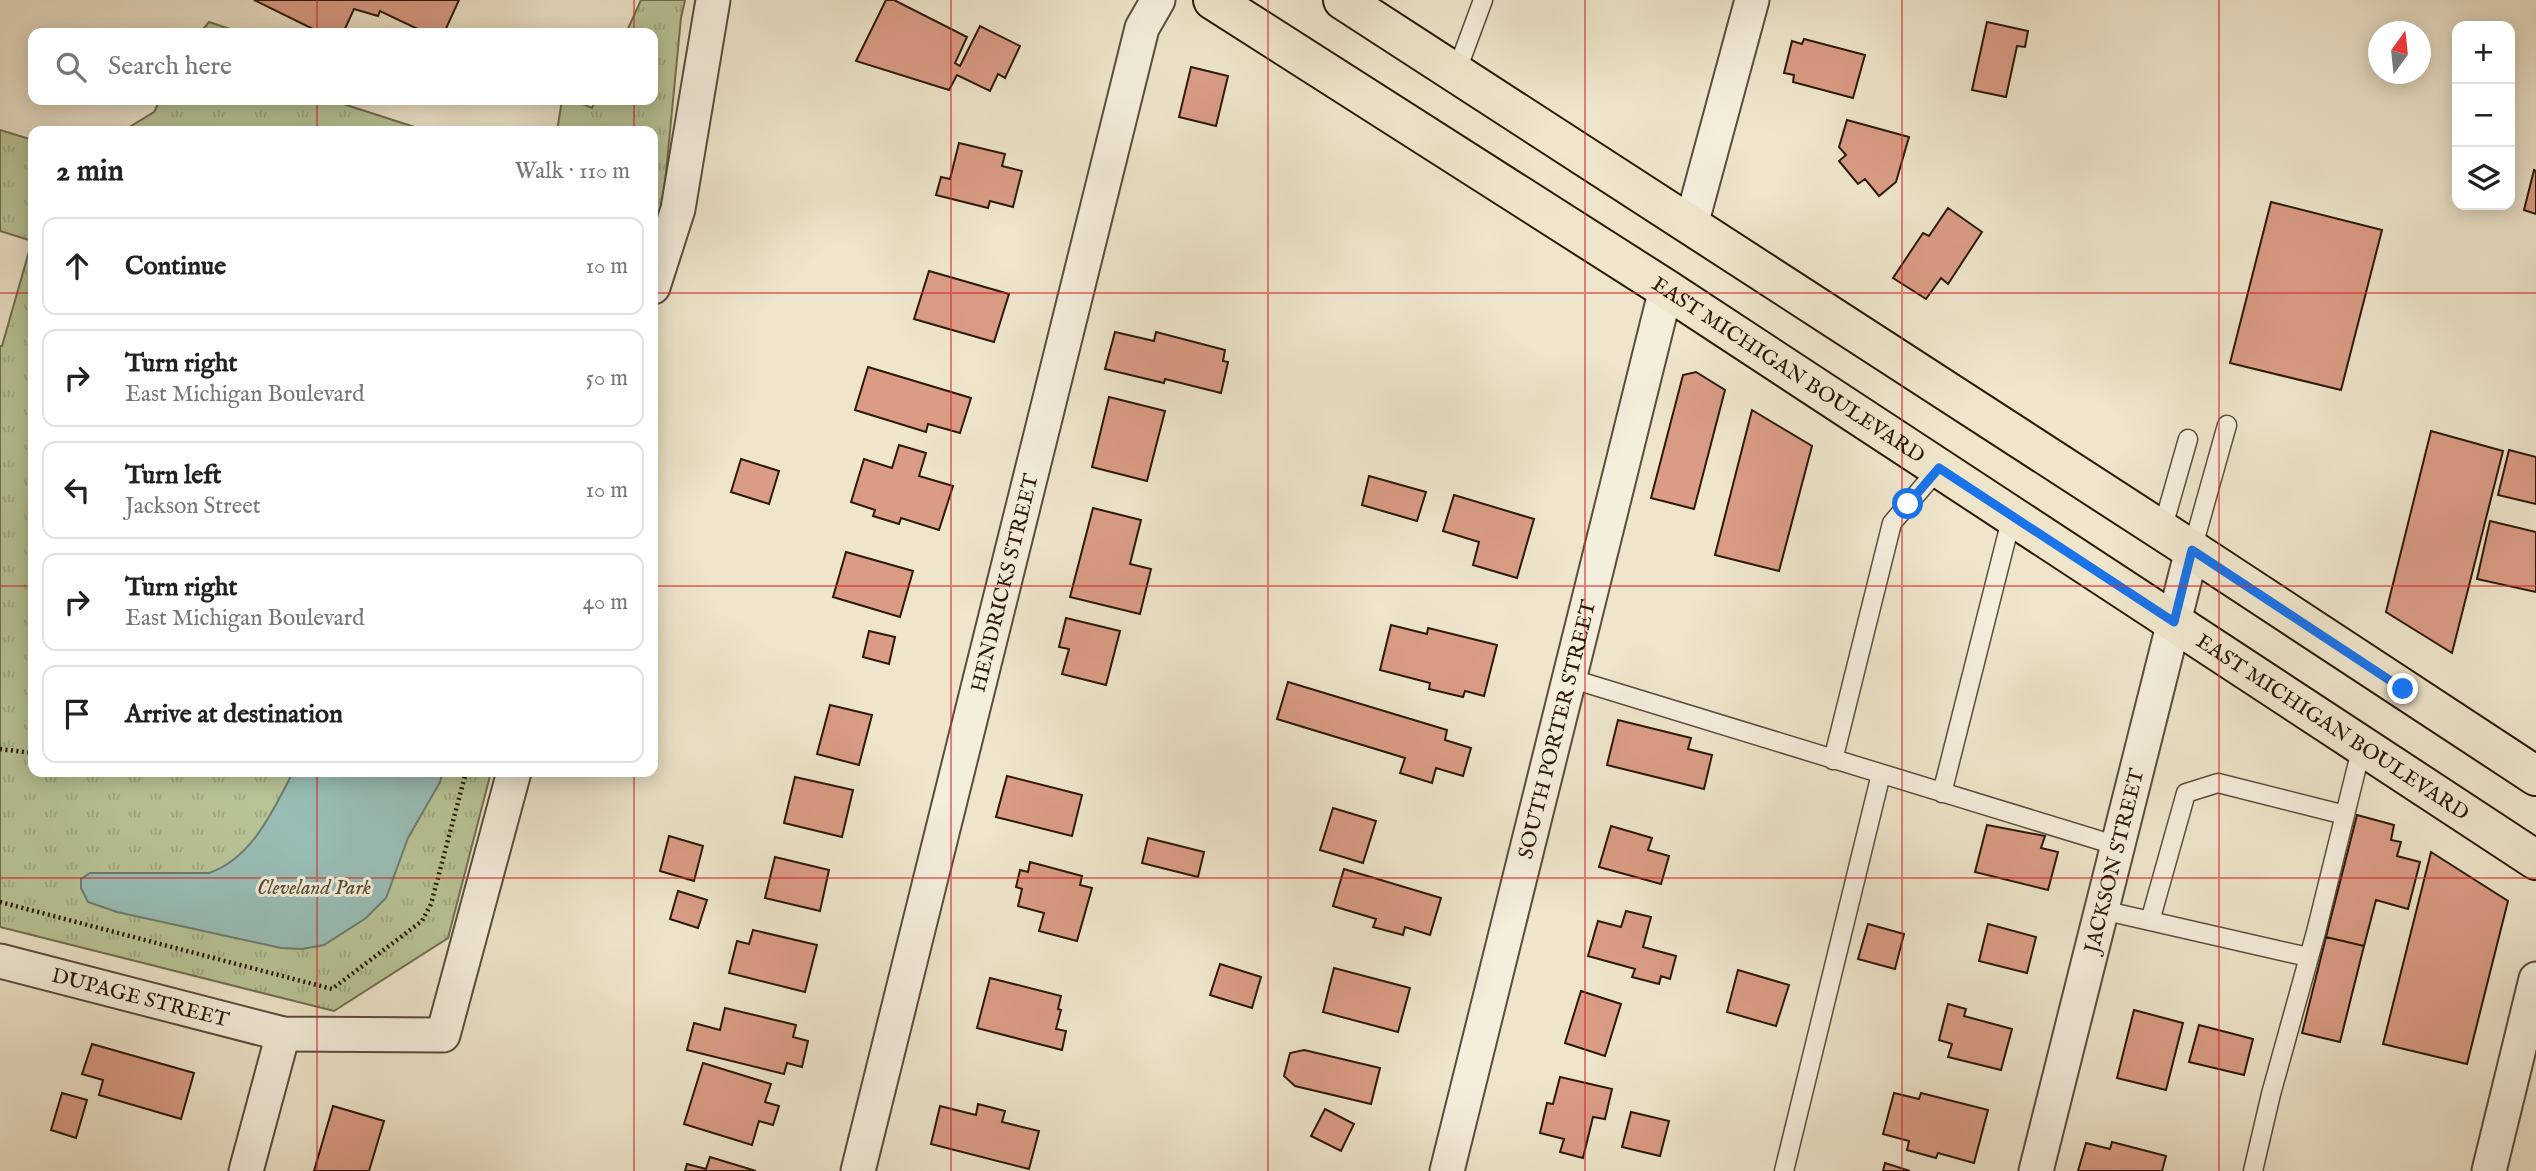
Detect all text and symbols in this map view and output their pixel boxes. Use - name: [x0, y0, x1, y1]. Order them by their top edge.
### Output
- north arrow: [2368, 21, 2431, 84]
- map controls: [2452, 21, 2515, 210]
- button: +: [2452, 21, 2515, 84]
- search box: [28, 28, 658, 105]
- icon: search: [52, 48, 90, 86]
- text: Search here: [108, 50, 232, 83]
- button: −: [2452, 84, 2515, 147]
- button: layers: [2452, 147, 2515, 210]
- text: 2 min: [56, 153, 124, 191]
- text: Walk · 110 m: [515, 157, 630, 186]
- icon: ahead: [58, 247, 96, 285]
- text: Continue: [125, 250, 226, 283]
- text: 10 m: [585, 252, 628, 281]
- street label: EAST MICHIGAN BOULEVARD: [1646, 271, 1930, 470]
- text: Turn right: [125, 347, 238, 380]
- icon: right: [58, 359, 96, 397]
- text: 50 m: [586, 364, 628, 393]
- text: East Michigan Boulevard: [125, 380, 365, 409]
- text: Turn left: [125, 459, 222, 492]
- icon: left: [58, 471, 96, 509]
- street label: HENDRICKS STREET: [965, 471, 1046, 695]
- text: 10 m: [585, 476, 628, 505]
- route start: [1892, 488, 1923, 519]
- text: Jackson Street: [125, 492, 261, 521]
- text: Turn right: [125, 571, 238, 604]
- icon: right: [58, 583, 96, 621]
- text: 40 m: [583, 588, 628, 617]
- street label: SOUTH PORTER STREET: [1513, 597, 1603, 862]
- text: East Michigan Boulevard: [125, 604, 365, 633]
- street label: EAST MICHIGAN BOULEVARD: [2190, 628, 2474, 827]
- route end: [2387, 673, 2418, 704]
- icon: arrive: [58, 695, 96, 733]
- text: Arrive at destination: [125, 698, 343, 731]
- street label: JACKSON STREET: [2079, 765, 2152, 958]
- park label: Cleveland Park: [257, 875, 372, 902]
- street label: DUPAGE STREET: [48, 963, 232, 1035]

